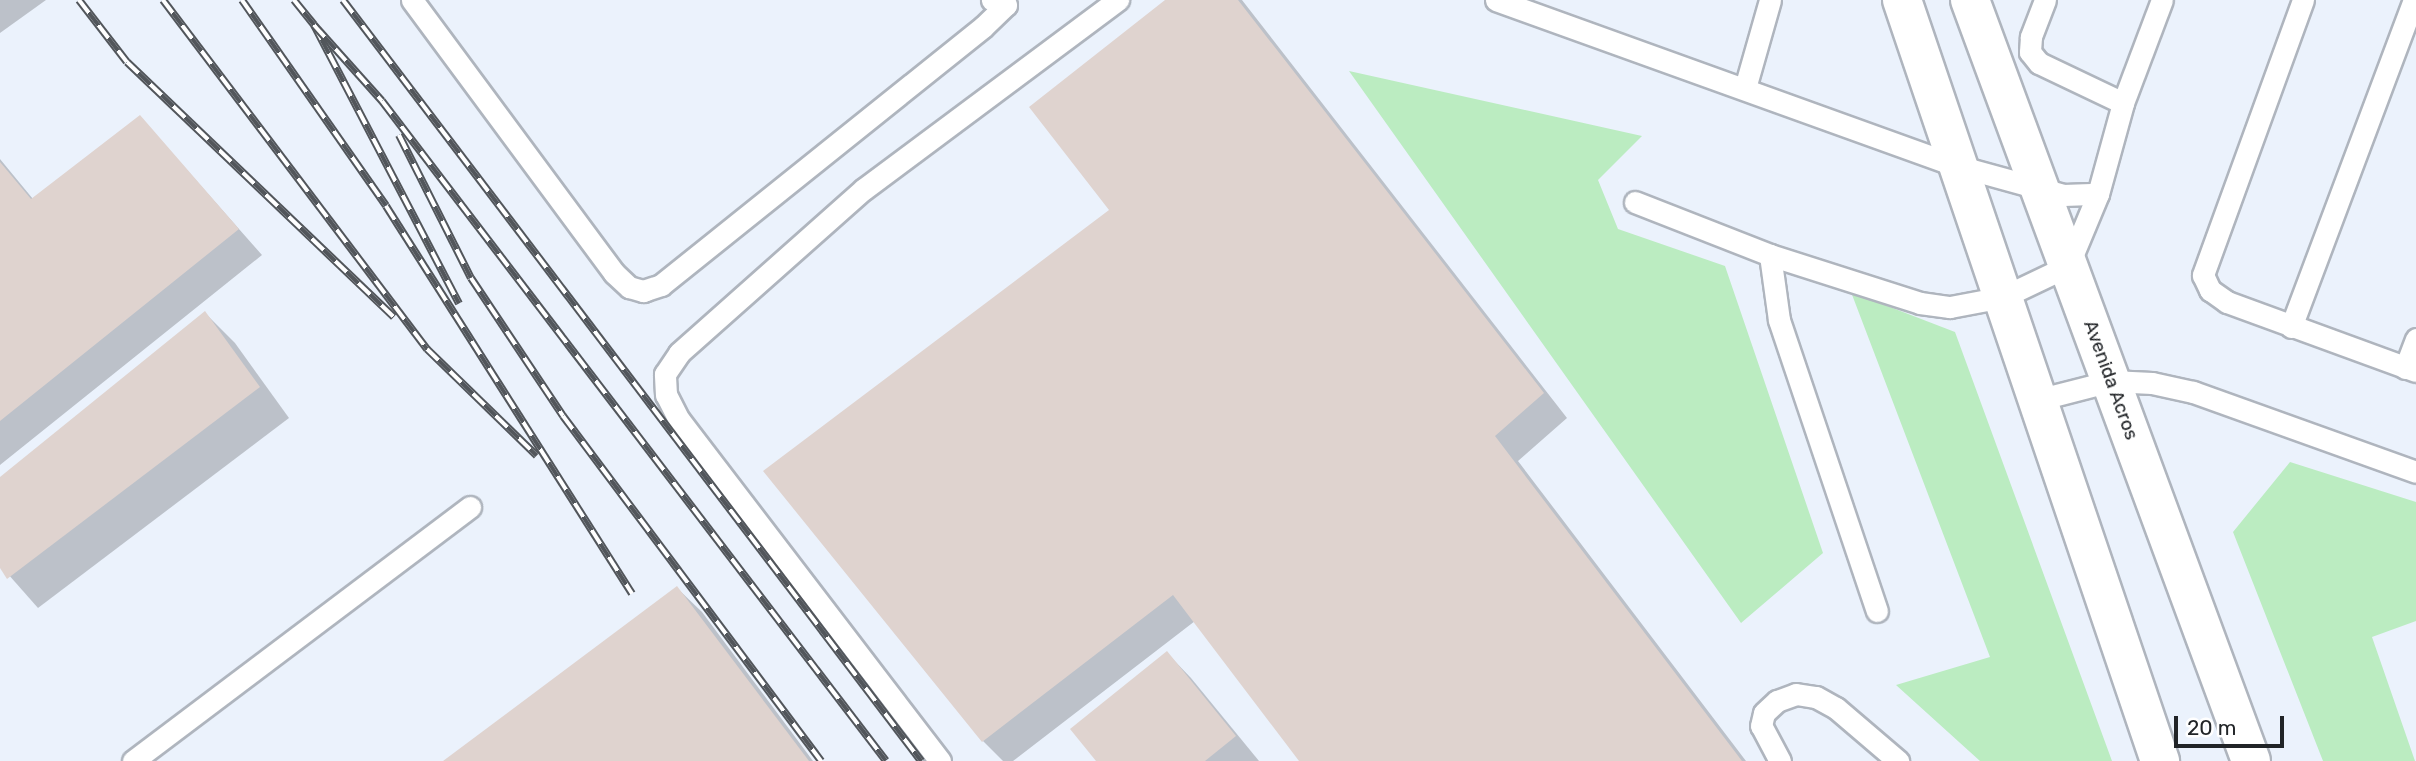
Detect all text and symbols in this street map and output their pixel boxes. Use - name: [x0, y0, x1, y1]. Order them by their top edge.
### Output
- street label: Avenida Acros: [2079, 317, 2143, 443]
- scale bar: [2178, 702, 2288, 746]
- text: 20 m: [2187, 715, 2236, 740]

